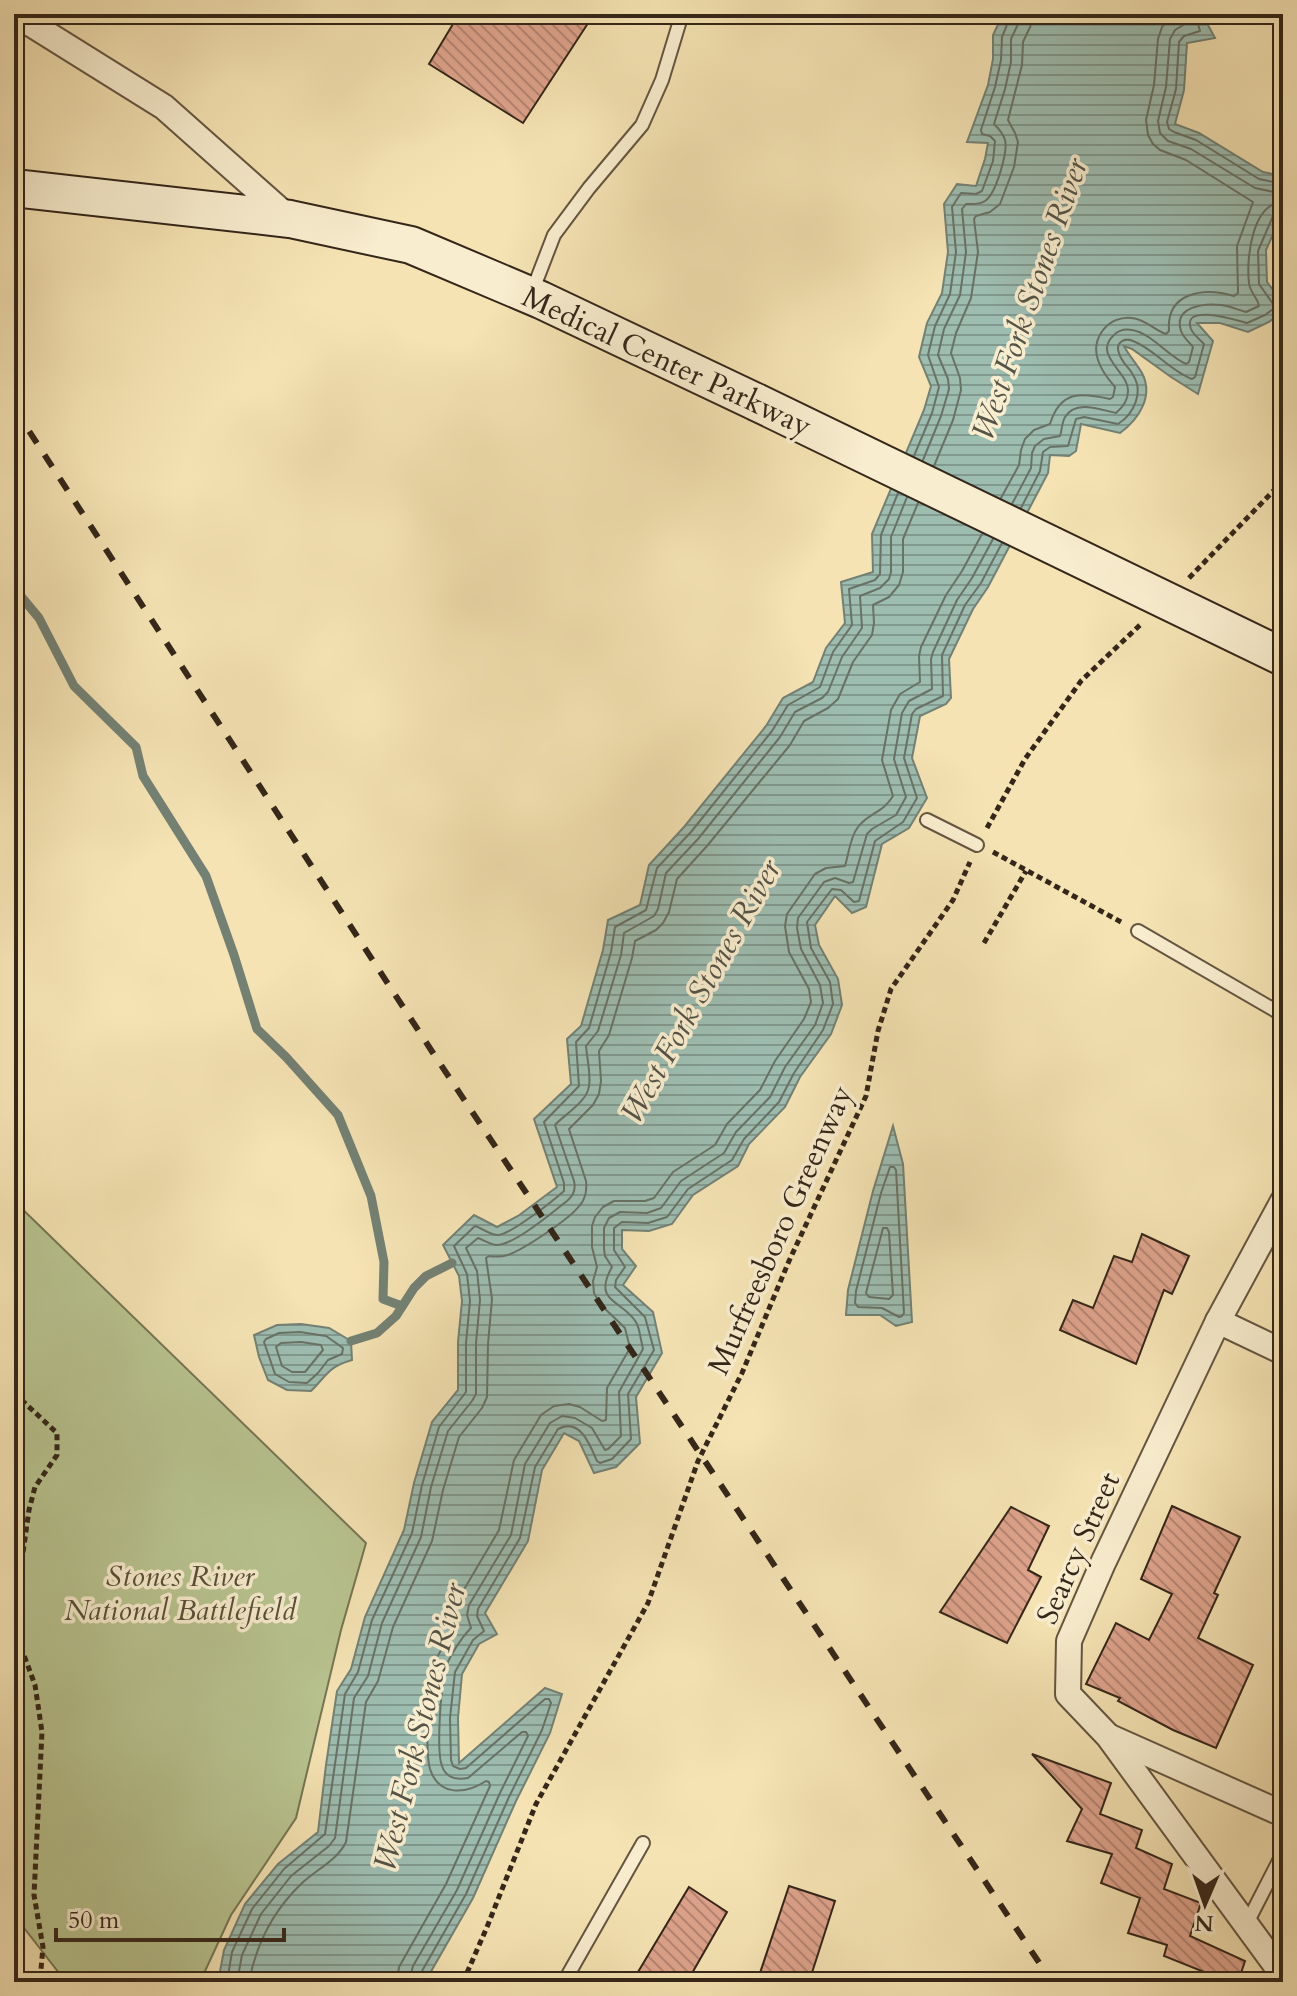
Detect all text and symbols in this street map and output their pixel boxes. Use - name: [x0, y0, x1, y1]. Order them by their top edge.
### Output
- water label: West Fork Stones River: [961, 151, 1099, 446]
- street label: Medical Center Parkway: [515, 276, 818, 447]
- water label: West Fork Stones River: [610, 850, 793, 1131]
- street label: Murfreesboro Greenway: [698, 1079, 863, 1381]
- street label: Searcy Street: [1027, 1465, 1130, 1631]
- park label: Stones River National Battlefield: [64, 1556, 297, 1631]
- water label: West Fork Stones River: [363, 1577, 477, 1876]
- north arrow: [1165, 1864, 1245, 1944]
- scale bar: [56, 1892, 284, 1942]
- text: 50 m: [68, 1904, 120, 1937]
- text: N: [1194, 1908, 1214, 1938]

